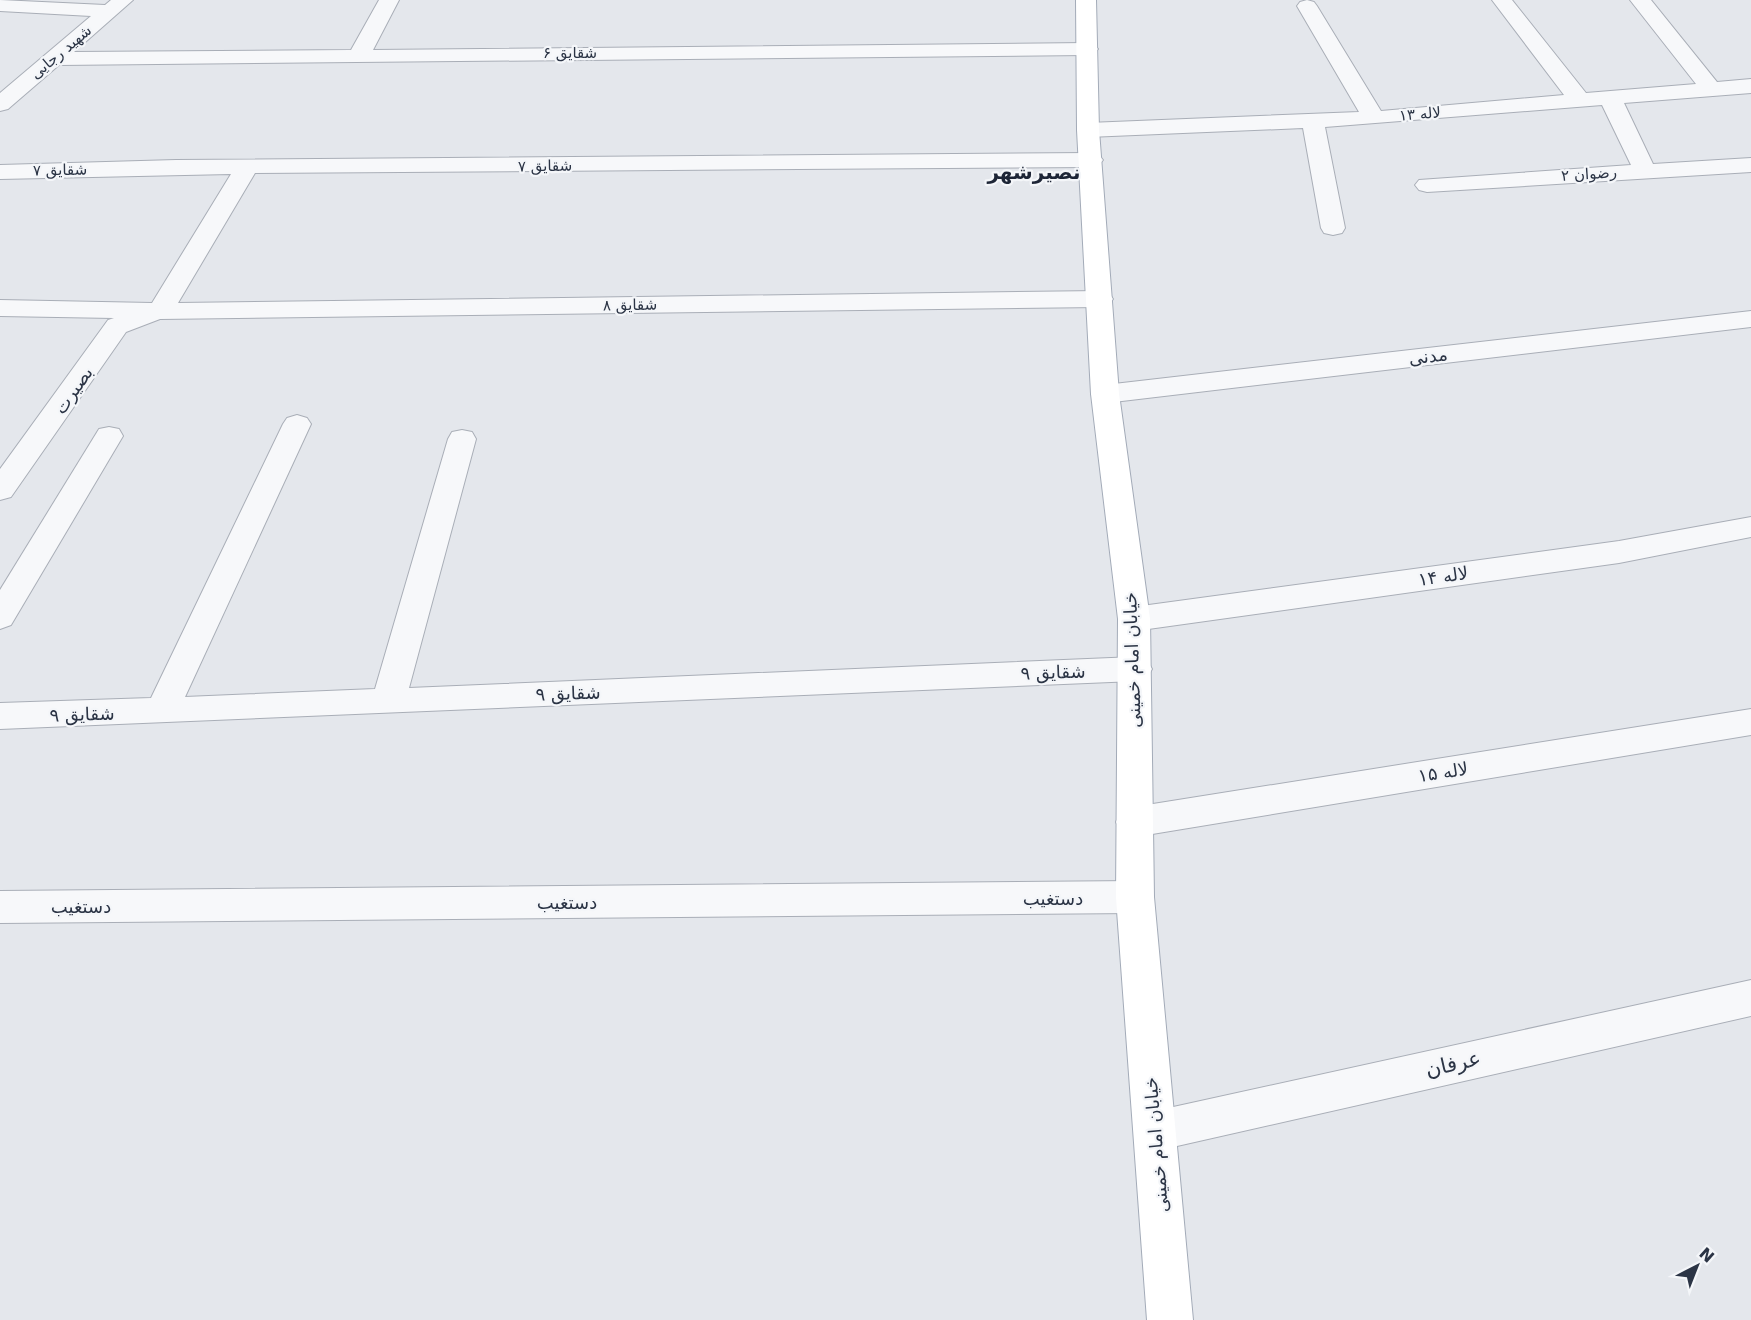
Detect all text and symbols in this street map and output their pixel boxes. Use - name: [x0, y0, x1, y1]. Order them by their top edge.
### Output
- street label: شهید رجایی: [27, 21, 95, 83]
- street label: شقایق ۶: [543, 44, 597, 62]
- street label: لاله ۱۳: [1398, 103, 1442, 125]
- street label: شقایق ۷: [518, 157, 572, 175]
- district label: نصیرشهر: [986, 160, 1081, 184]
- street label: شقایق ۷: [33, 161, 87, 179]
- street label: رضوان ۲: [1561, 163, 1617, 185]
- street label: شقایق ۸: [603, 296, 657, 314]
- street label: مدنی: [1407, 343, 1449, 369]
- street label: بصیرت: [49, 362, 98, 418]
- street label: لاله ۱۴: [1417, 562, 1469, 590]
- street label: خیابان امام خمینی: [1119, 592, 1145, 728]
- street label: شقایق ۹: [1020, 660, 1086, 685]
- street label: شقایق ۹: [535, 681, 601, 706]
- street label: شقایق ۹: [49, 702, 115, 727]
- street label: لاله ۱۵: [1416, 758, 1470, 786]
- street label: دستغیب: [1023, 888, 1083, 909]
- street label: دستغیب: [537, 892, 597, 913]
- street label: دستغیب: [51, 896, 111, 917]
- street label: عرفان: [1423, 1046, 1483, 1082]
- street label: خیابان امام خمینی: [1140, 1076, 1172, 1214]
- north arrow: [1667, 1236, 1727, 1296]
- text: N: [1695, 1244, 1718, 1267]

